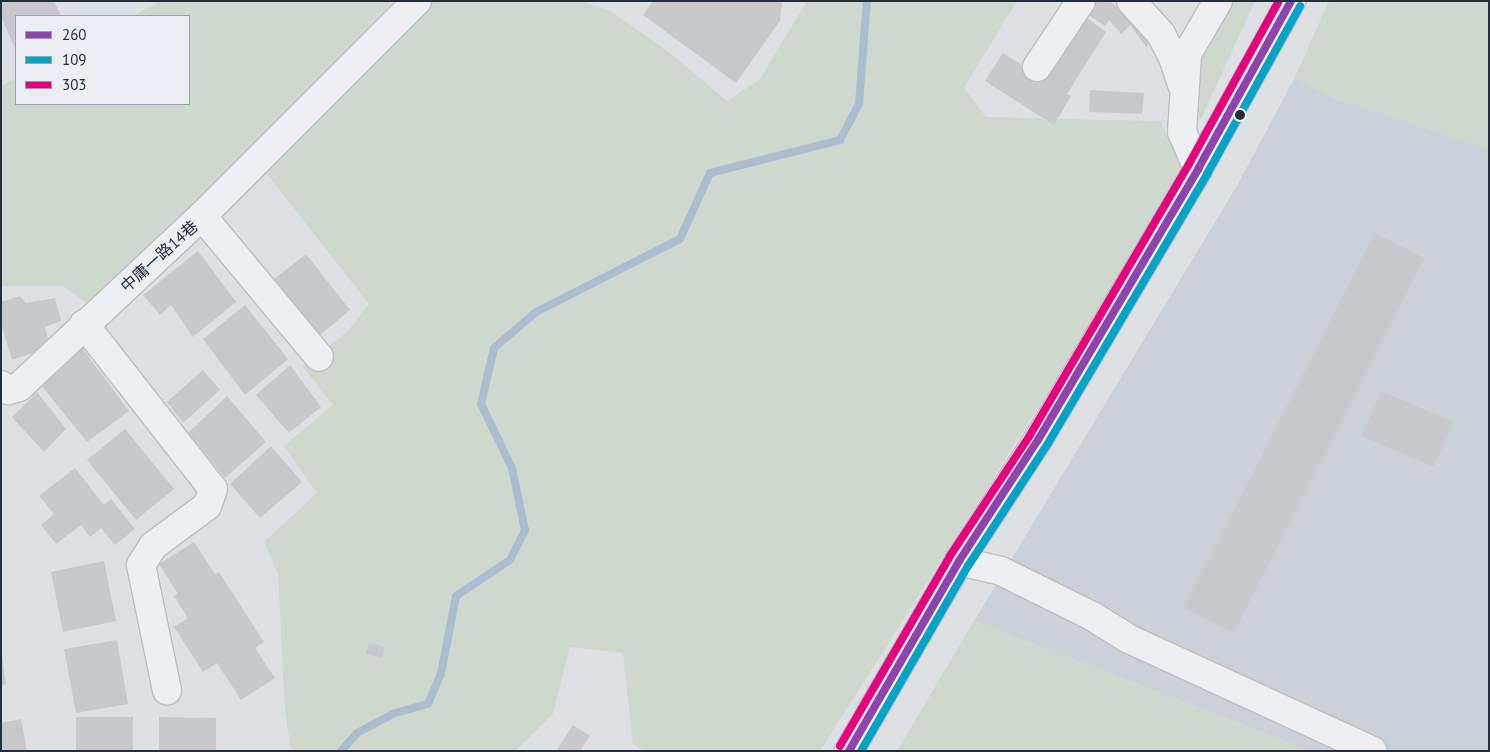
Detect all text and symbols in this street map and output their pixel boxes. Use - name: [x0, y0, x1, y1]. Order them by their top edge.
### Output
- legend: [15, 15, 190, 105]
- text: 260: [62, 25, 87, 44]
- text: 109: [62, 50, 87, 69]
- text: 303: [62, 75, 87, 94]
- unlabelled marker: [1235, 110, 1245, 120]
- street label: 中庸一路14巷: [116, 216, 202, 296]

